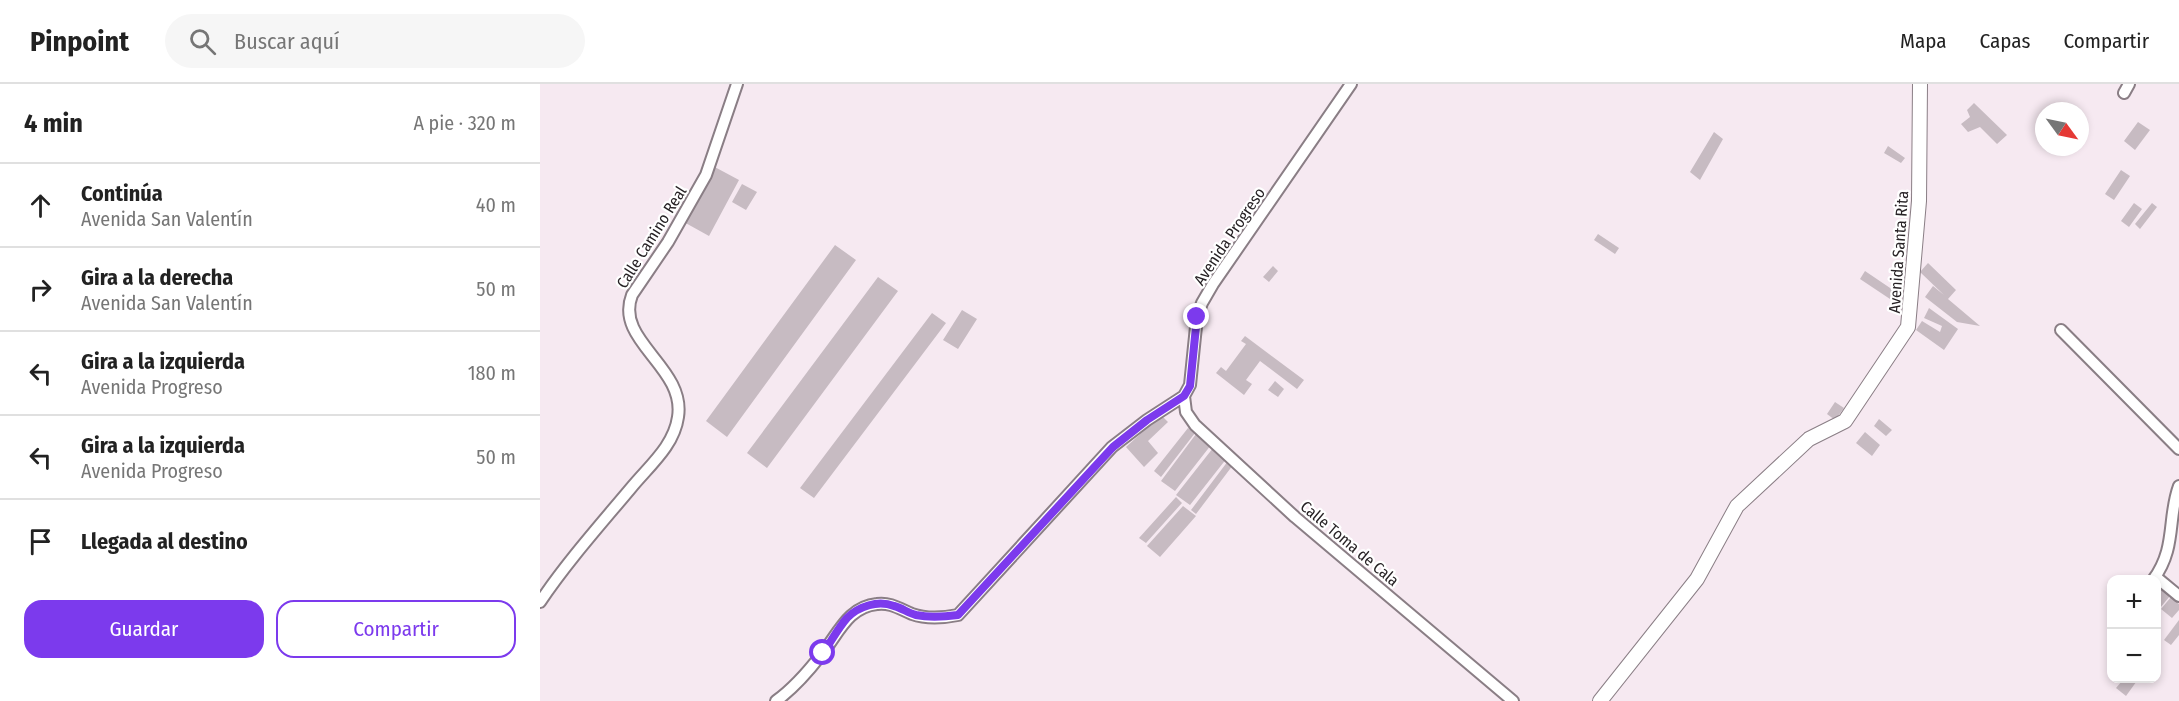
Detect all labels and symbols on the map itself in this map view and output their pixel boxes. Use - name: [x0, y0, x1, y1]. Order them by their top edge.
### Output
- north arrow: [2035, 102, 2089, 156]
- street label: Calle Camino Real: [612, 183, 690, 292]
- street label: Avenida Progreso: [1190, 184, 1269, 289]
- street label: Avenida Santa Rita: [1885, 190, 1912, 314]
- route end: [1183, 303, 1209, 329]
- street label: Calle Toma de Cala: [1297, 497, 1403, 590]
- route start: [809, 639, 835, 665]

